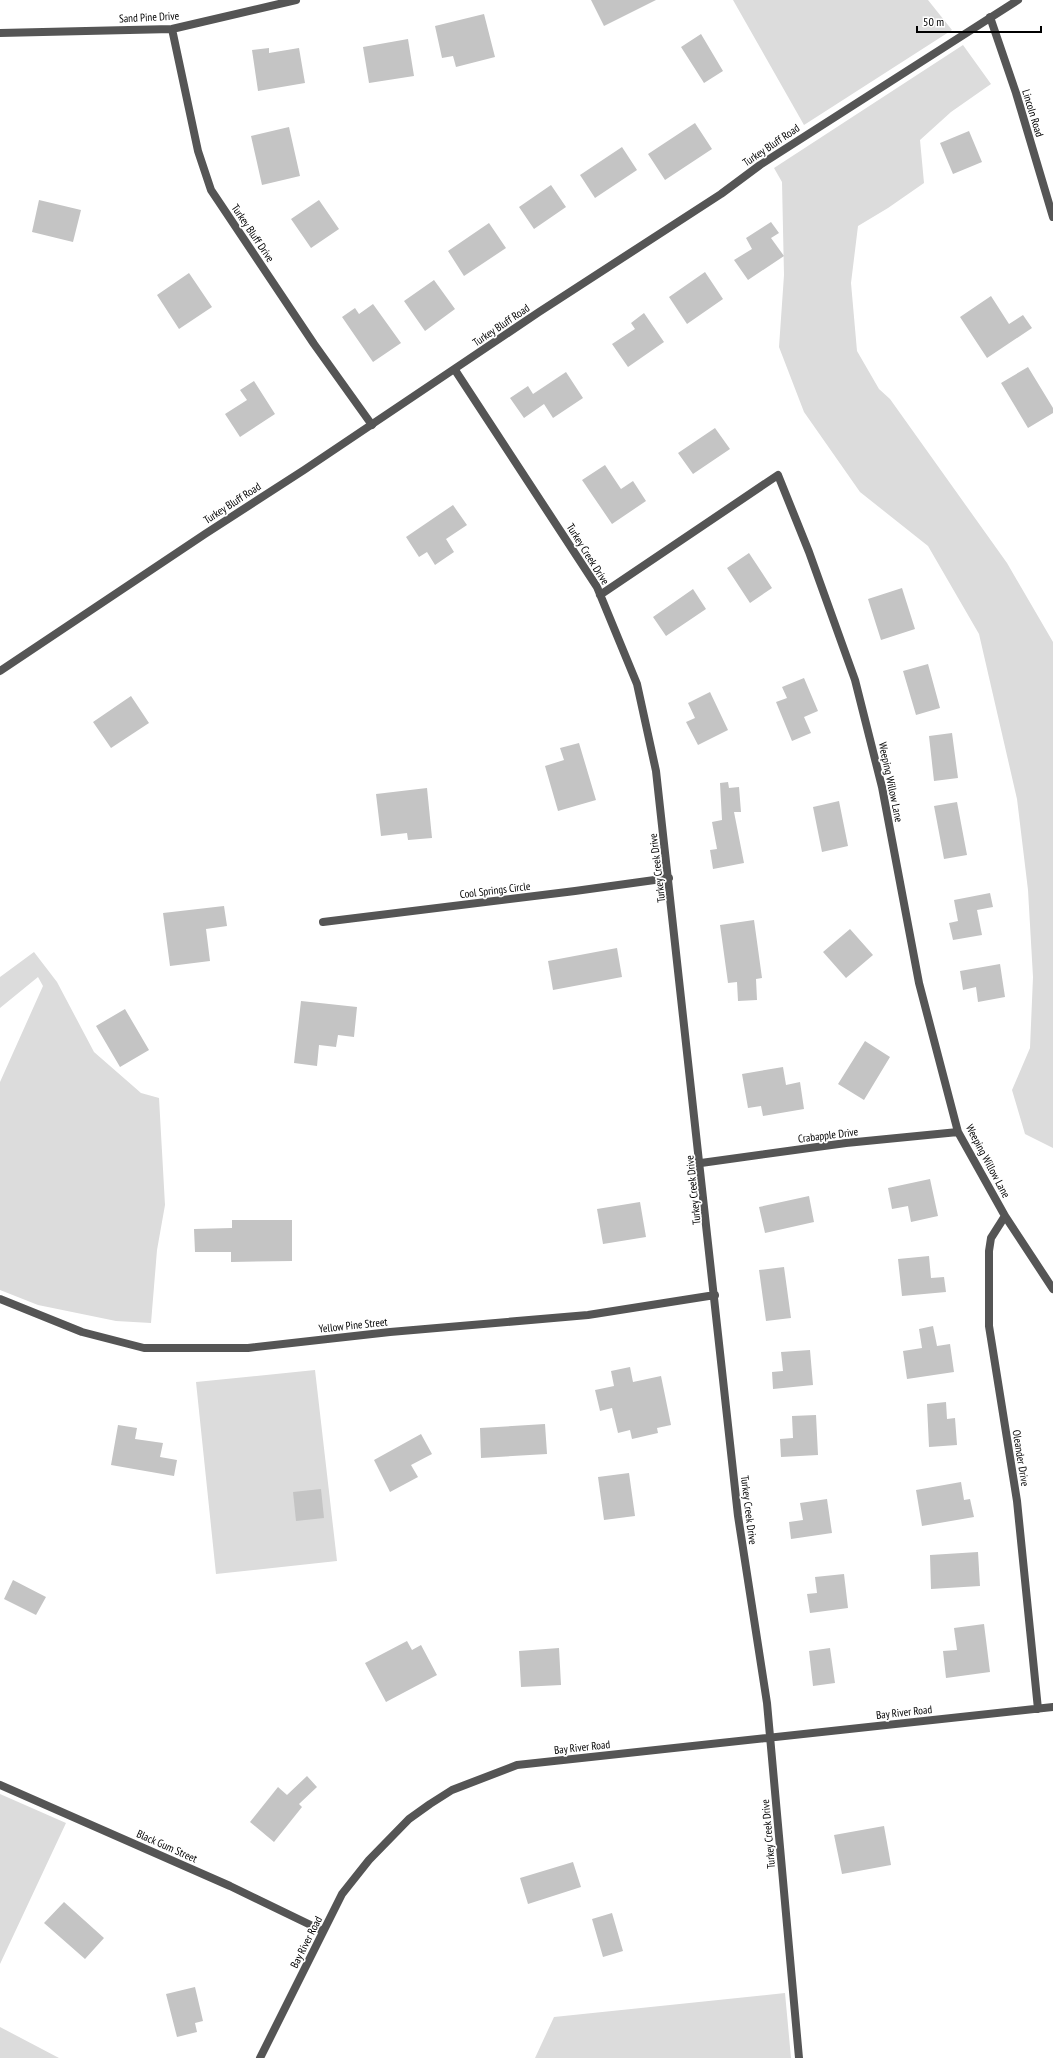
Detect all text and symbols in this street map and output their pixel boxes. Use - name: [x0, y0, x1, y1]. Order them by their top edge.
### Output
- street label: Sand Pine Drive: [119, 8, 180, 26]
- scale bar: [917, 8, 1041, 34]
- text: 50 m: [923, 14, 944, 29]
- street label: Lincoln Road: [1019, 88, 1047, 139]
- street label: Turkey Bluff Road: [740, 121, 802, 169]
- street label: Turkey Bluff Drive: [228, 201, 278, 265]
- street label: Turkey Bluff Road: [470, 301, 532, 349]
- street label: Turkey Bluff Road: [201, 479, 264, 527]
- street label: Turkey Creek Drive: [564, 521, 613, 588]
- street label: Weeping Willow Lane: [876, 741, 906, 824]
- street label: Turkey Creek Drive: [646, 832, 668, 903]
- street label: Cool Springs Circle: [459, 879, 532, 901]
- street label: Weeping Willow Lane: [963, 1122, 1013, 1201]
- street label: Crabapple Drive: [797, 1124, 859, 1146]
- street label: Turkey Creek Drive: [682, 1154, 704, 1225]
- street label: Yellow Pine Street: [318, 1314, 388, 1336]
- street label: Oleander Drive: [1010, 1429, 1032, 1488]
- street label: Turkey Creek Drive: [738, 1475, 760, 1546]
- street label: Bay River Road: [875, 1702, 933, 1722]
- street label: Bay River Road: [553, 1737, 611, 1757]
- street label: Turkey Creek Drive: [758, 1798, 778, 1869]
- street label: Black Gum Street: [135, 1826, 199, 1866]
- street label: Bay River Road: [287, 1914, 325, 1970]

